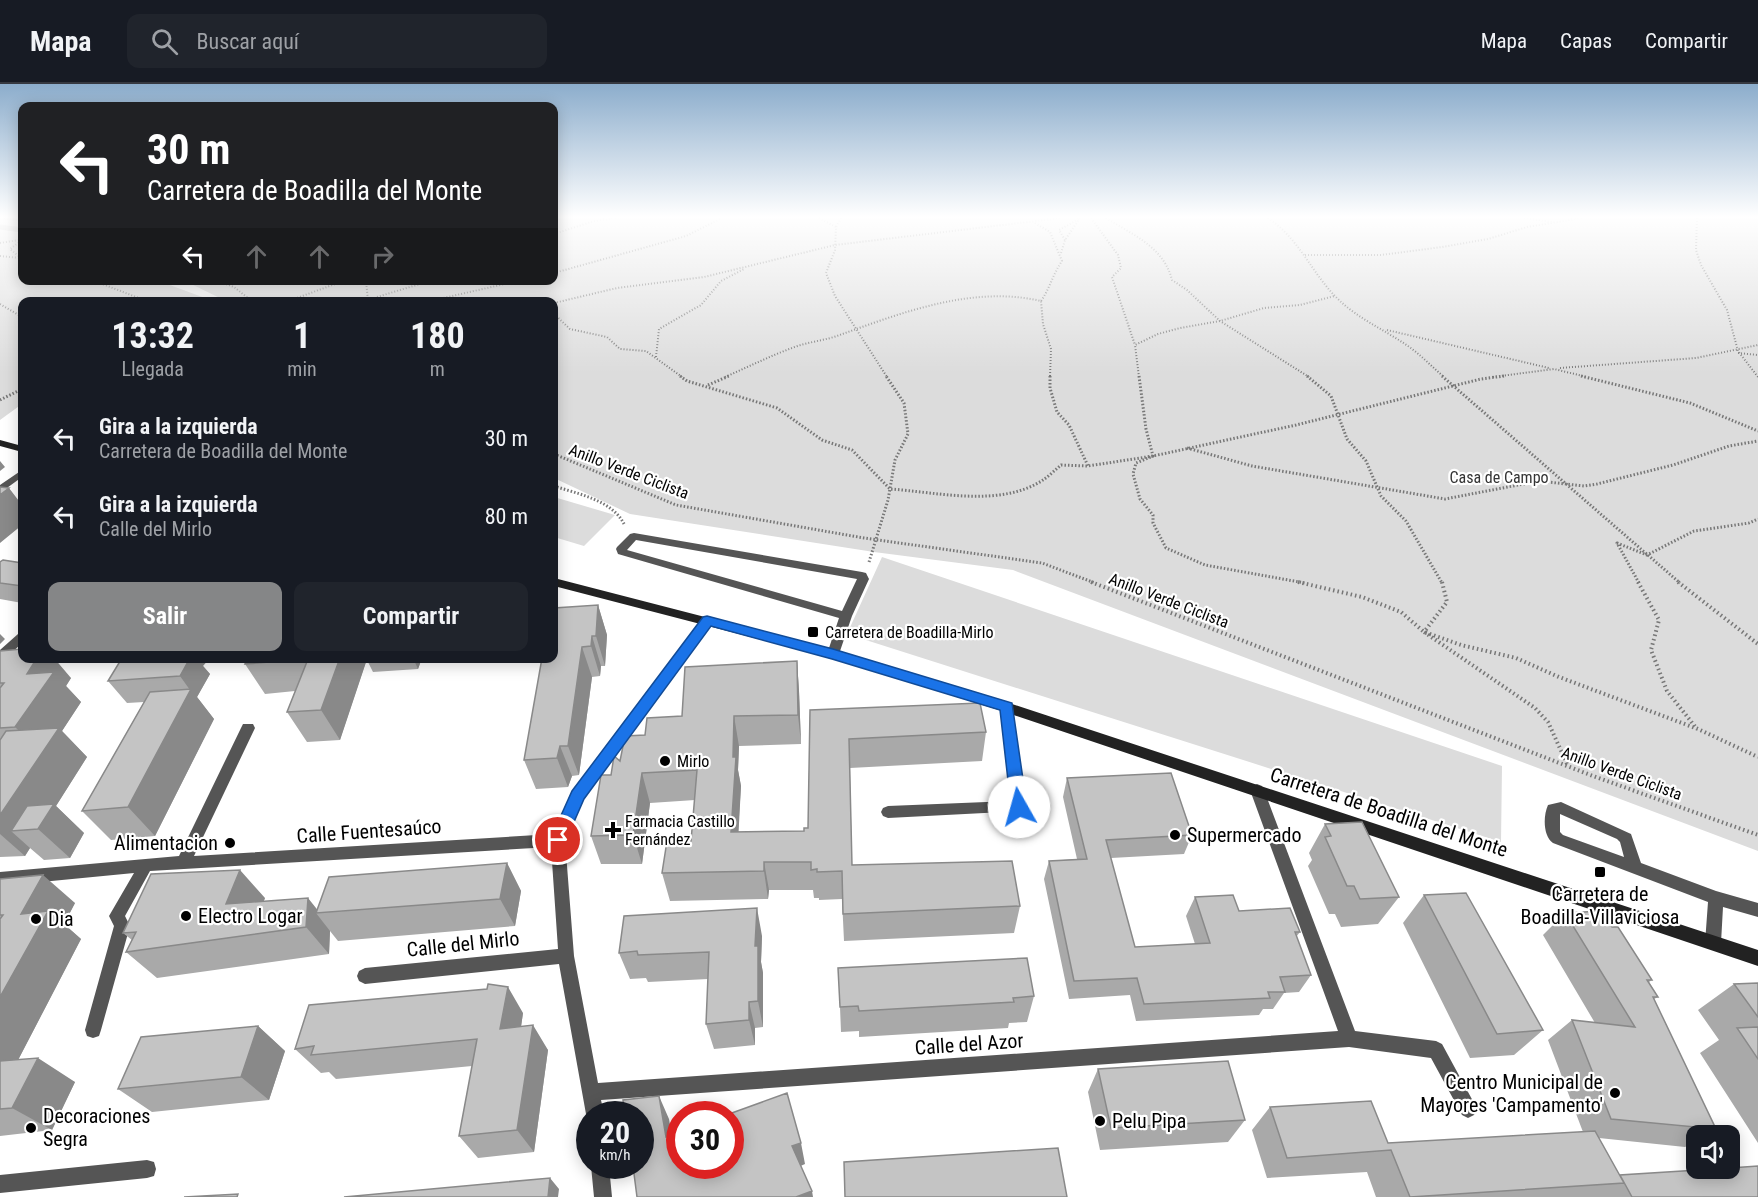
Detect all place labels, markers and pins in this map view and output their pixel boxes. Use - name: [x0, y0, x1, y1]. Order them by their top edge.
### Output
- place label: Carretera de Boadilla-Mirlo: [825, 623, 993, 642]
- marker: Carretera de Boadilla-Mirlo: [806, 625, 820, 639]
- place label: Mirlo: [677, 752, 709, 771]
- marker: Mirlo: [658, 754, 672, 768]
- place label: Farmacia Castillo Fernández: [625, 812, 735, 849]
- pin: [532, 814, 583, 865]
- marker: Farmacia Castillo Fernández: [606, 823, 620, 837]
- place label: Supermercado: [1187, 823, 1302, 847]
- marker: Supermercado: [1168, 828, 1182, 842]
- place label: Alimentacion: [114, 831, 218, 855]
- marker: Alimentacion: [223, 836, 237, 850]
- marker: Carretera de Boadilla-Villaviciosa: [1593, 865, 1607, 879]
- place label: Carretera de Boadilla-Villaviciosa: [1521, 882, 1679, 929]
- place label: Electro Logar: [198, 904, 303, 928]
- place label: Dia: [48, 907, 74, 931]
- marker: Electro Logar: [179, 909, 193, 923]
- marker: Dia: [29, 912, 43, 926]
- place label: Centro Municipal de Mayores 'Campamento': [1420, 1070, 1603, 1117]
- marker: Centro Municipal de Mayores 'Campamento': [1608, 1086, 1622, 1100]
- place label: Decoraciones Segra: [43, 1104, 150, 1151]
- place label: Pelu Pipa: [1112, 1109, 1186, 1133]
- marker: Pelu Pipa: [1093, 1114, 1107, 1128]
- marker: Decoraciones Segra: [24, 1121, 38, 1135]

